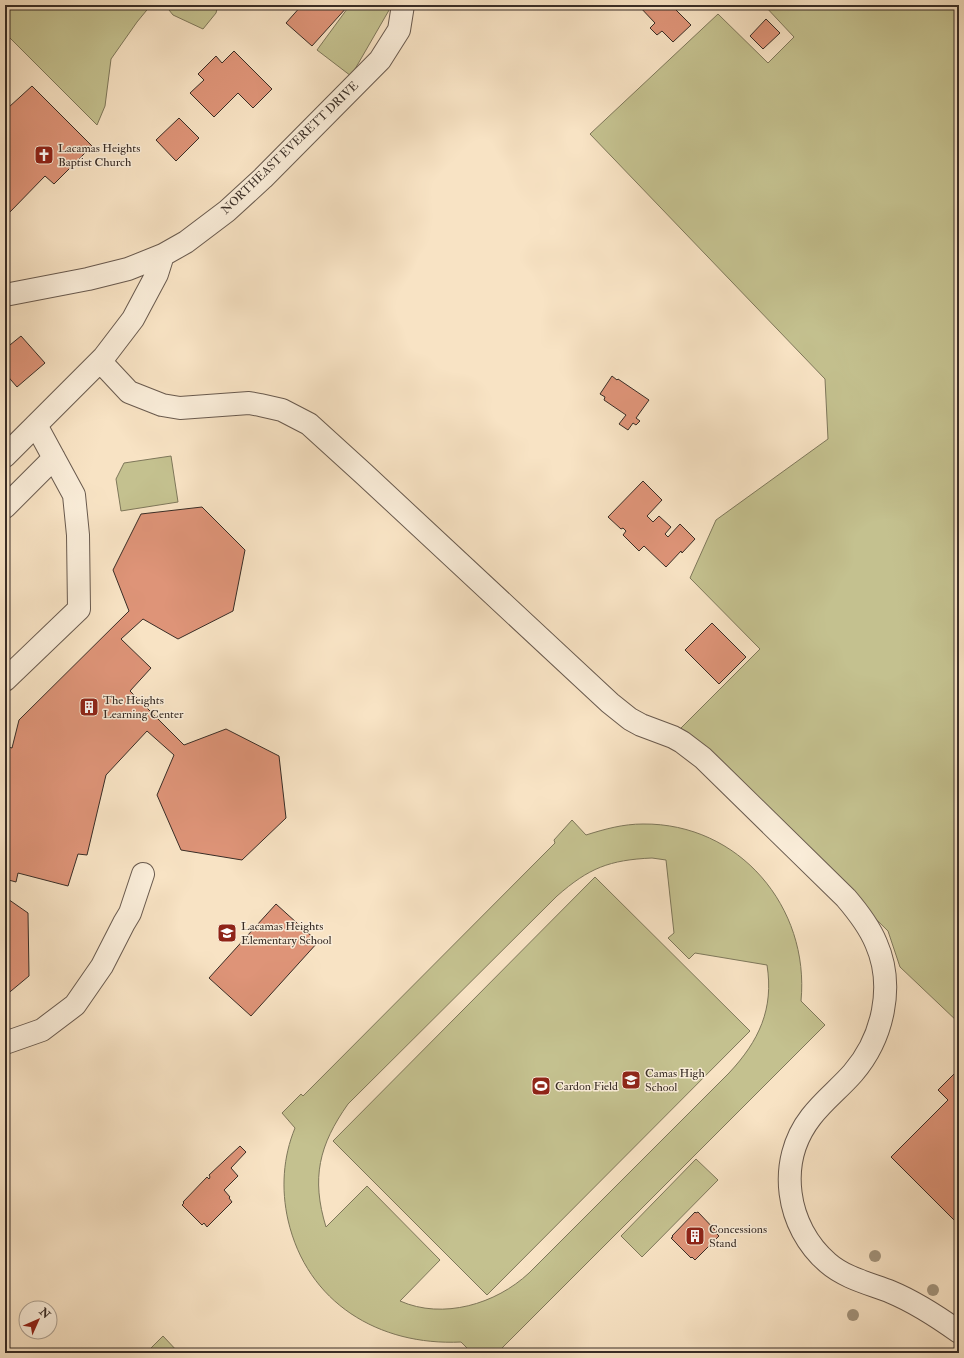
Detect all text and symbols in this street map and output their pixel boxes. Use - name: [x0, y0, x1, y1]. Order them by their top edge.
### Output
- street label: NORTHEAST EVERETT DRIVE: [218, 78, 362, 218]
- place label: Lacamas Heights Baptist Church: [58, 141, 140, 170]
- church icon: Lacamas Heights Baptist Church: [33, 144, 55, 166]
- place label: The Heights Learning Center: [103, 693, 184, 722]
- building icon: The Heights Learning Center: [78, 696, 100, 718]
- place label: Lacamas Heights Elementary School: [241, 919, 332, 948]
- school or university icon: Lacamas Heights Elementary School: [216, 922, 238, 944]
- place label: Camas High School: [645, 1066, 705, 1095]
- school or university icon: Camas High School: [620, 1069, 642, 1091]
- sports icon: Cardon Field: [530, 1075, 552, 1097]
- place label: Cardon Field: [555, 1079, 618, 1094]
- place label: Concessions Stand: [709, 1222, 767, 1251]
- building icon: Concessions Stand: [684, 1225, 706, 1247]
- north arrow: [18, 1300, 58, 1340]
- text: N: [36, 1304, 54, 1322]

